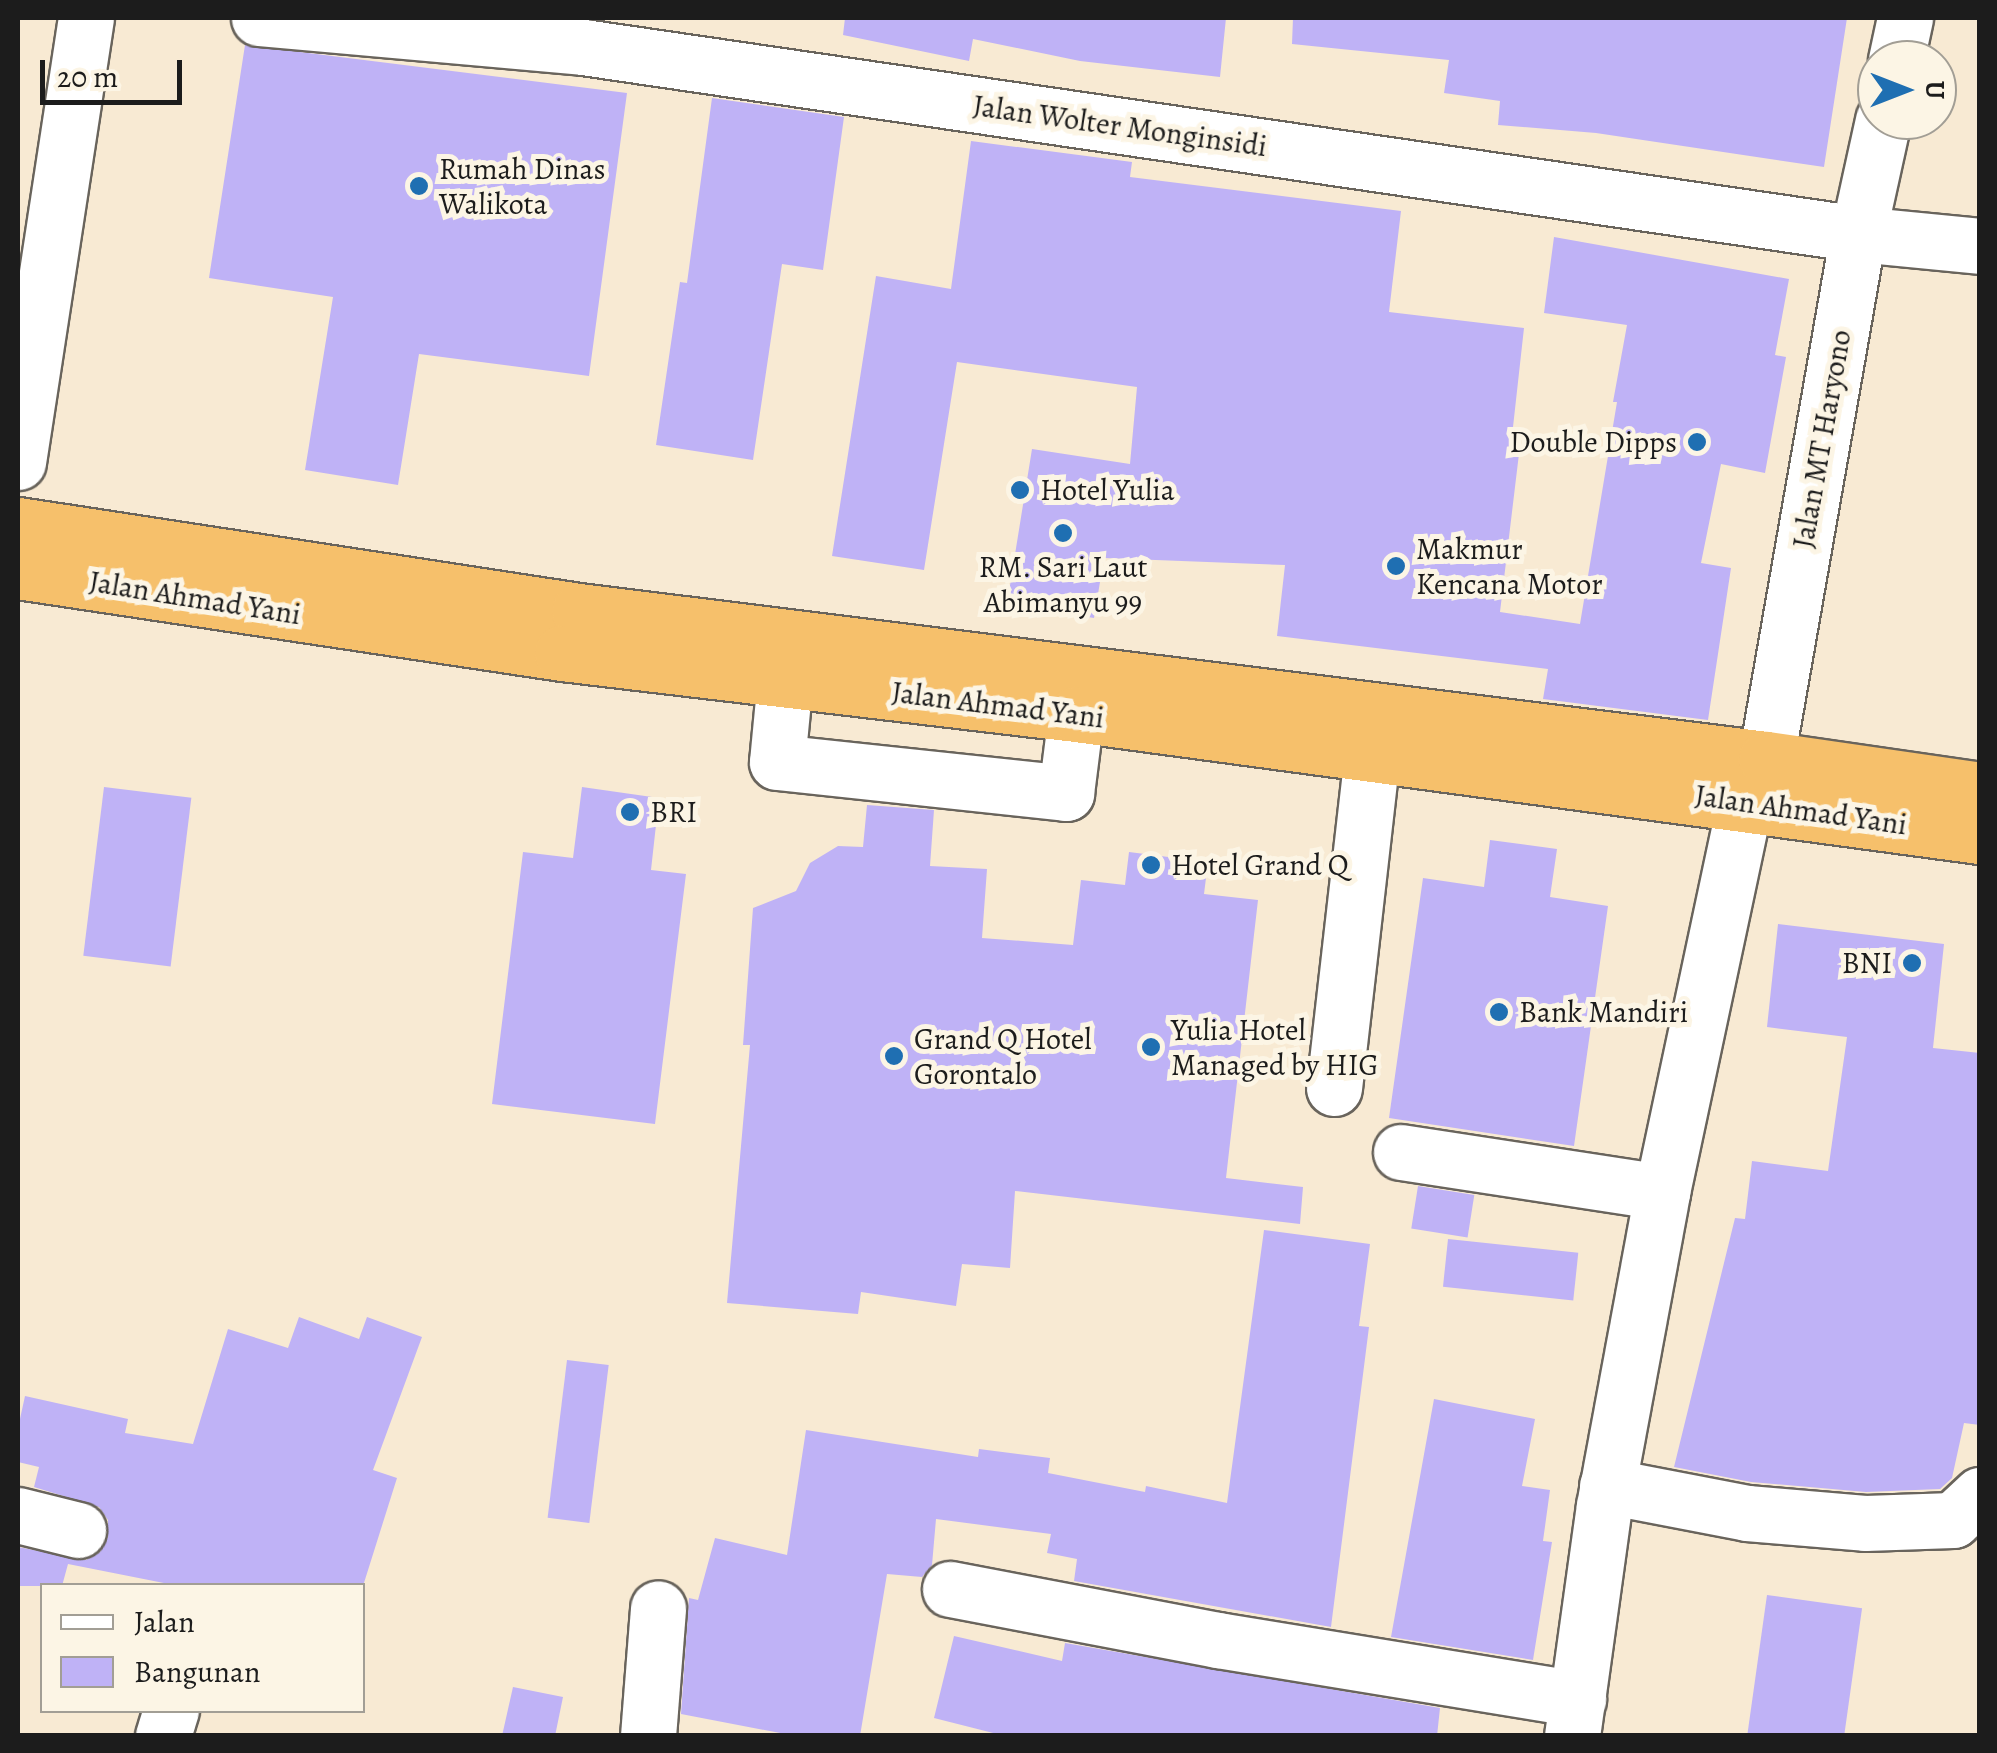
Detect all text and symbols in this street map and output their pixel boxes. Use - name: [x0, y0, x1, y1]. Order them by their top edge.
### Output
- scale bar: [45, 40, 188, 102]
- north arrow: [1857, 40, 1957, 140]
- text: 20 m: [57, 57, 118, 97]
- text: U: [1916, 81, 1954, 99]
- street label: Jalan Wolter Monginsidi: [971, 88, 1269, 164]
- place label: Rumah Dinas Walikota: [439, 151, 606, 222]
- marker: Rumah Dinas Walikota: [408, 175, 430, 197]
- street label: Jalan MT Haryono: [1785, 327, 1859, 551]
- place label: Double Dipps: [1510, 424, 1677, 460]
- marker: Double Dipps: [1686, 431, 1708, 453]
- place label: Hotel Yulia: [1040, 472, 1175, 508]
- marker: Hotel Yulia: [1009, 479, 1031, 501]
- marker: RM. Sari Laut Abimanyu 99: [1052, 522, 1074, 544]
- place label: Makmur Kencana Motor: [1416, 531, 1603, 602]
- place label: RM. Sari Laut Abimanyu 99: [978, 549, 1148, 620]
- marker: Makmur Kencana Motor: [1385, 555, 1407, 577]
- street label: Jalan Ahmad Yani: [87, 564, 303, 632]
- street label: Jalan Ahmad Yani: [890, 674, 1106, 736]
- street label: Jalan Ahmad Yani: [1693, 777, 1909, 843]
- place label: BRI: [650, 794, 697, 830]
- marker: BRI: [619, 801, 641, 823]
- place label: Hotel Grand Q: [1171, 847, 1349, 883]
- marker: Hotel Grand Q: [1140, 854, 1162, 876]
- place label: BNI: [1842, 945, 1892, 981]
- marker: BNI: [1901, 952, 1923, 974]
- place label: Bank Mandiri: [1519, 994, 1688, 1030]
- marker: Bank Mandiri: [1488, 1001, 1510, 1023]
- place label: Yulia Hotel Managed by HIG: [1171, 1012, 1379, 1082]
- place label: Grand Q Hotel Gorontalo: [914, 1021, 1092, 1092]
- marker: Yulia Hotel Managed by HIG: [1140, 1036, 1162, 1058]
- marker: Grand Q Hotel Gorontalo: [883, 1045, 905, 1067]
- legend: [40, 1583, 365, 1713]
- text: Jalan: [134, 1602, 195, 1642]
- text: Bangunan: [134, 1652, 260, 1692]

